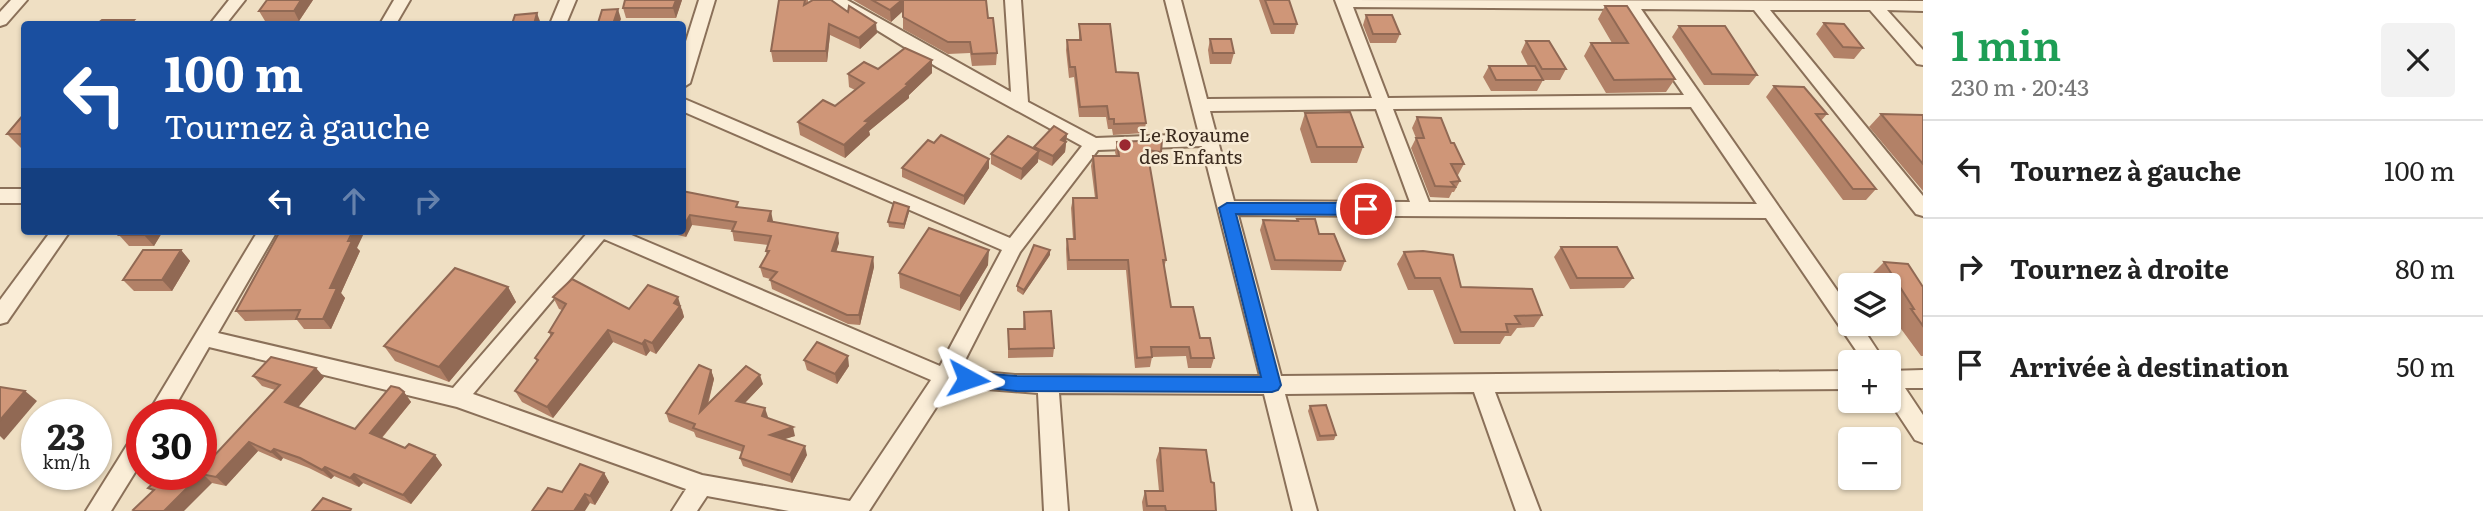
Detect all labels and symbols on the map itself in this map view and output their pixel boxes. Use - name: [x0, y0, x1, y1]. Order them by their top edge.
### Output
- place label: Le Royaume des Enfants: [1139, 120, 1250, 170]
- marker: Le Royaume des Enfants: [1117, 137, 1133, 153]
- pin: [1336, 179, 1396, 239]
- position arrow: [931, 342, 1005, 416]
- speed limit sign: 30: [126, 399, 217, 490]

